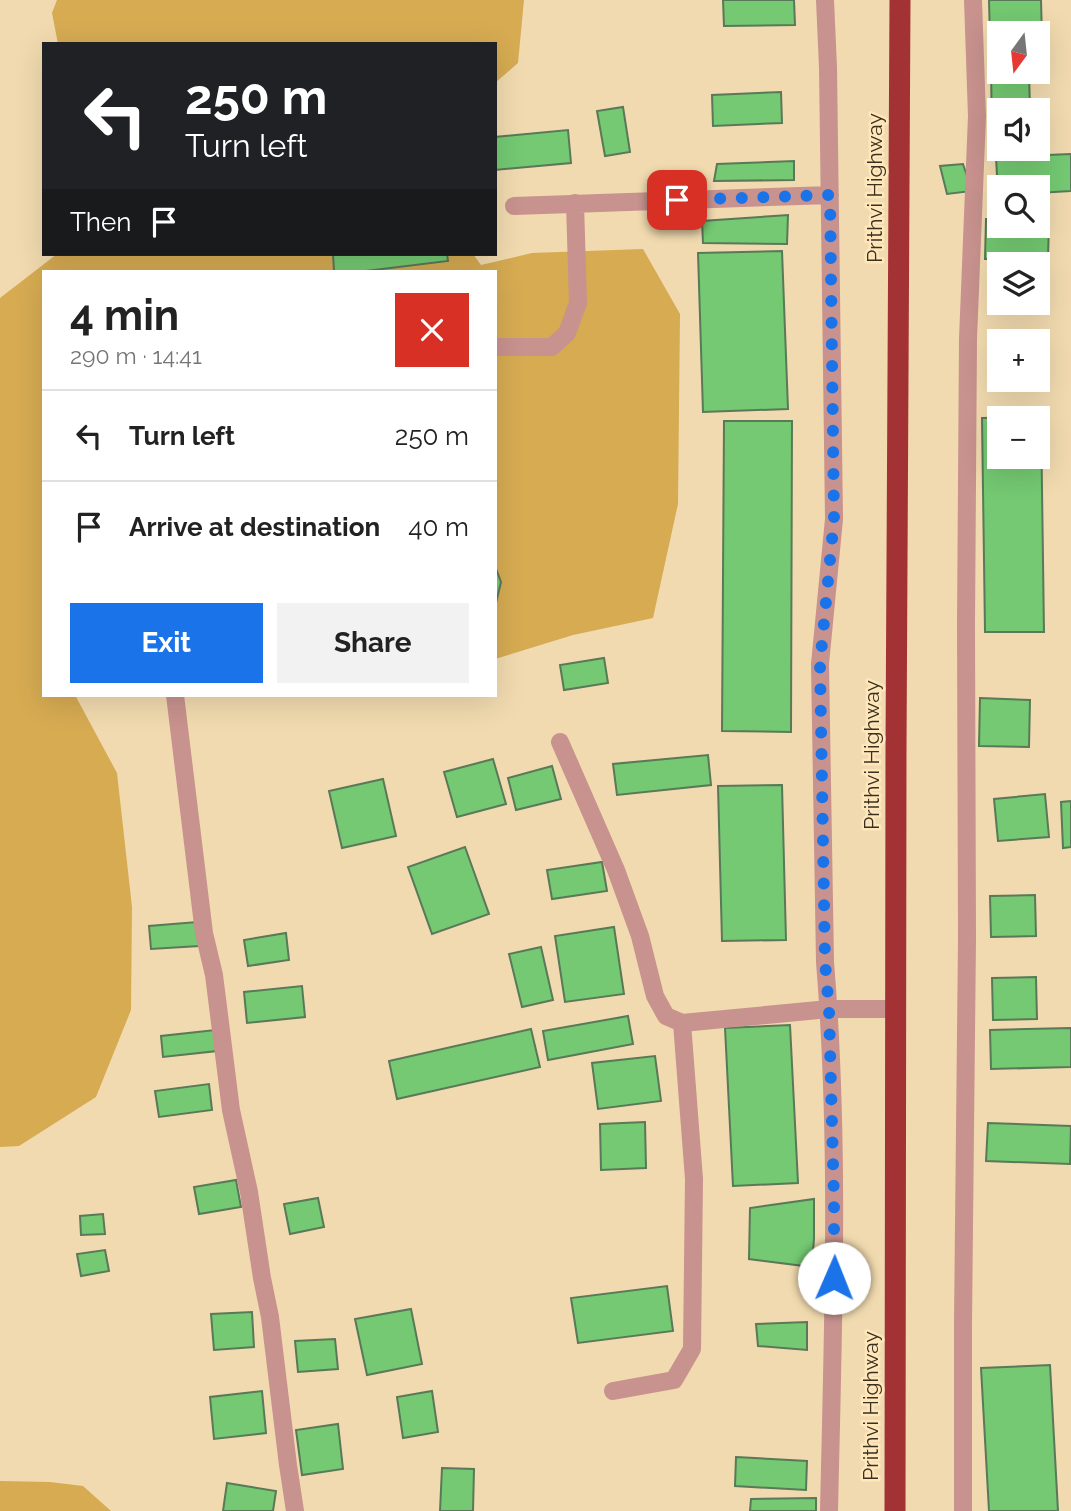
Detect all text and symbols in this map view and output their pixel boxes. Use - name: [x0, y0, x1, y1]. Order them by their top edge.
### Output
- north arrow: [987, 21, 1050, 84]
- map controls: [987, 21, 1050, 469]
- text: 250 m: [185, 68, 327, 125]
- icon: left: [70, 70, 161, 161]
- button: sound: [987, 98, 1050, 161]
- street label: Prithvi Highway: [862, 113, 887, 263]
- text: Turn left: [185, 127, 307, 164]
- pin: [647, 170, 707, 230]
- button: search: [987, 175, 1050, 238]
- icon: arrive: [658, 181, 696, 219]
- icon: arrive: [145, 203, 183, 241]
- text: Then: [70, 207, 131, 237]
- button: layers: [987, 252, 1050, 315]
- text: 4 min: [70, 291, 179, 340]
- button: close: [395, 293, 469, 367]
- button: +: [987, 329, 1050, 392]
- text: 290 m · 14:41: [70, 342, 202, 369]
- button: −: [987, 406, 1050, 469]
- icon: left: [70, 417, 108, 455]
- text: Turn left: [129, 421, 235, 451]
- text: 250 m: [395, 421, 469, 451]
- icon: arrive: [70, 508, 108, 546]
- text: Arrive at destination: [129, 512, 380, 542]
- text: 40 m: [408, 512, 469, 542]
- button: Exit: [70, 603, 263, 683]
- button: Share: [277, 603, 469, 683]
- street label: Prithvi Highway: [859, 680, 884, 830]
- position arrow: [797, 1241, 871, 1315]
- street label: Prithvi Highway: [858, 1331, 883, 1481]

